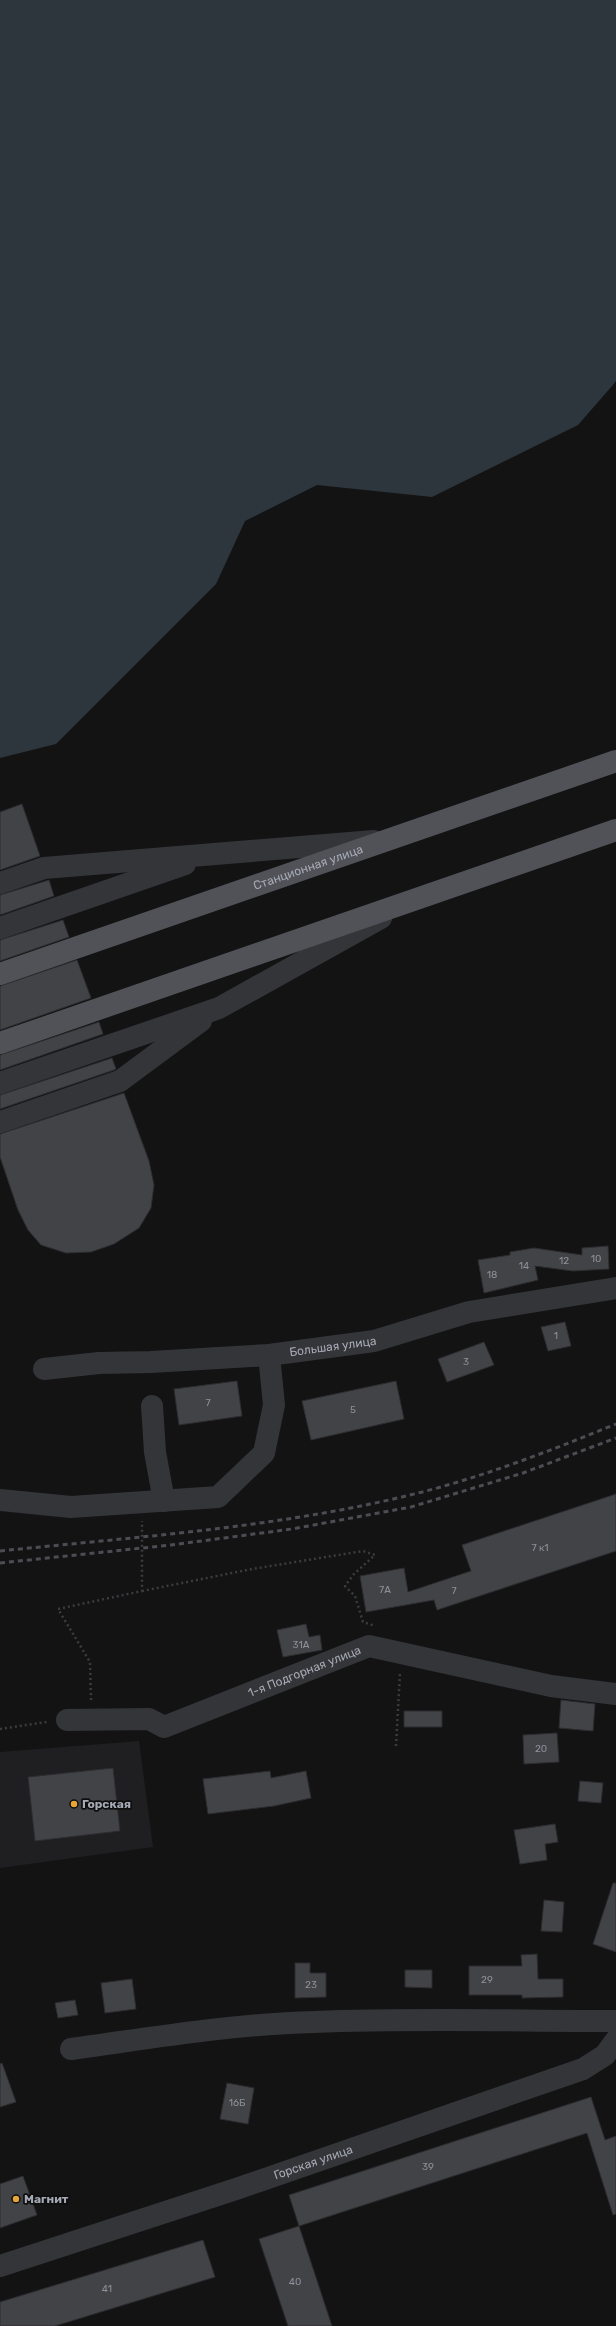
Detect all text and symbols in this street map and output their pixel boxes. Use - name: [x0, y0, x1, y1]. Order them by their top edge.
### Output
- street label: Станционная улица: [251, 842, 365, 893]
- house number: 10: [591, 1253, 601, 1265]
- house number: 12: [559, 1255, 569, 1267]
- house number: 14: [519, 1260, 529, 1272]
- house number: 18: [487, 1269, 497, 1281]
- house number: 1: [554, 1330, 558, 1342]
- street label: Большая улица: [289, 1334, 377, 1359]
- house number: 3: [463, 1356, 469, 1368]
- house number: 7: [205, 1397, 211, 1409]
- house number: 5: [350, 1404, 356, 1416]
- house number: 7 к1: [531, 1542, 549, 1554]
- house number: 7А: [379, 1584, 391, 1596]
- house number: 7: [451, 1585, 457, 1597]
- house number: 31А: [293, 1639, 310, 1651]
- street label: 1-я Подгорная улица: [246, 1643, 363, 1700]
- house number: 20: [535, 1743, 547, 1755]
- place label: Горская: [82, 1797, 131, 1811]
- marker: Горская: [69, 1799, 79, 1809]
- house number: 29: [481, 1974, 493, 1986]
- house number: 23: [305, 1979, 317, 1991]
- house number: 16Б: [229, 2097, 246, 2109]
- street label: Горская улица: [272, 2142, 355, 2182]
- house number: 39: [422, 2161, 434, 2173]
- place label: Магнит: [24, 2192, 69, 2206]
- marker: Магнит: [11, 2194, 21, 2204]
- house number: 40: [289, 2276, 301, 2288]
- house number: 41: [102, 2283, 112, 2295]

